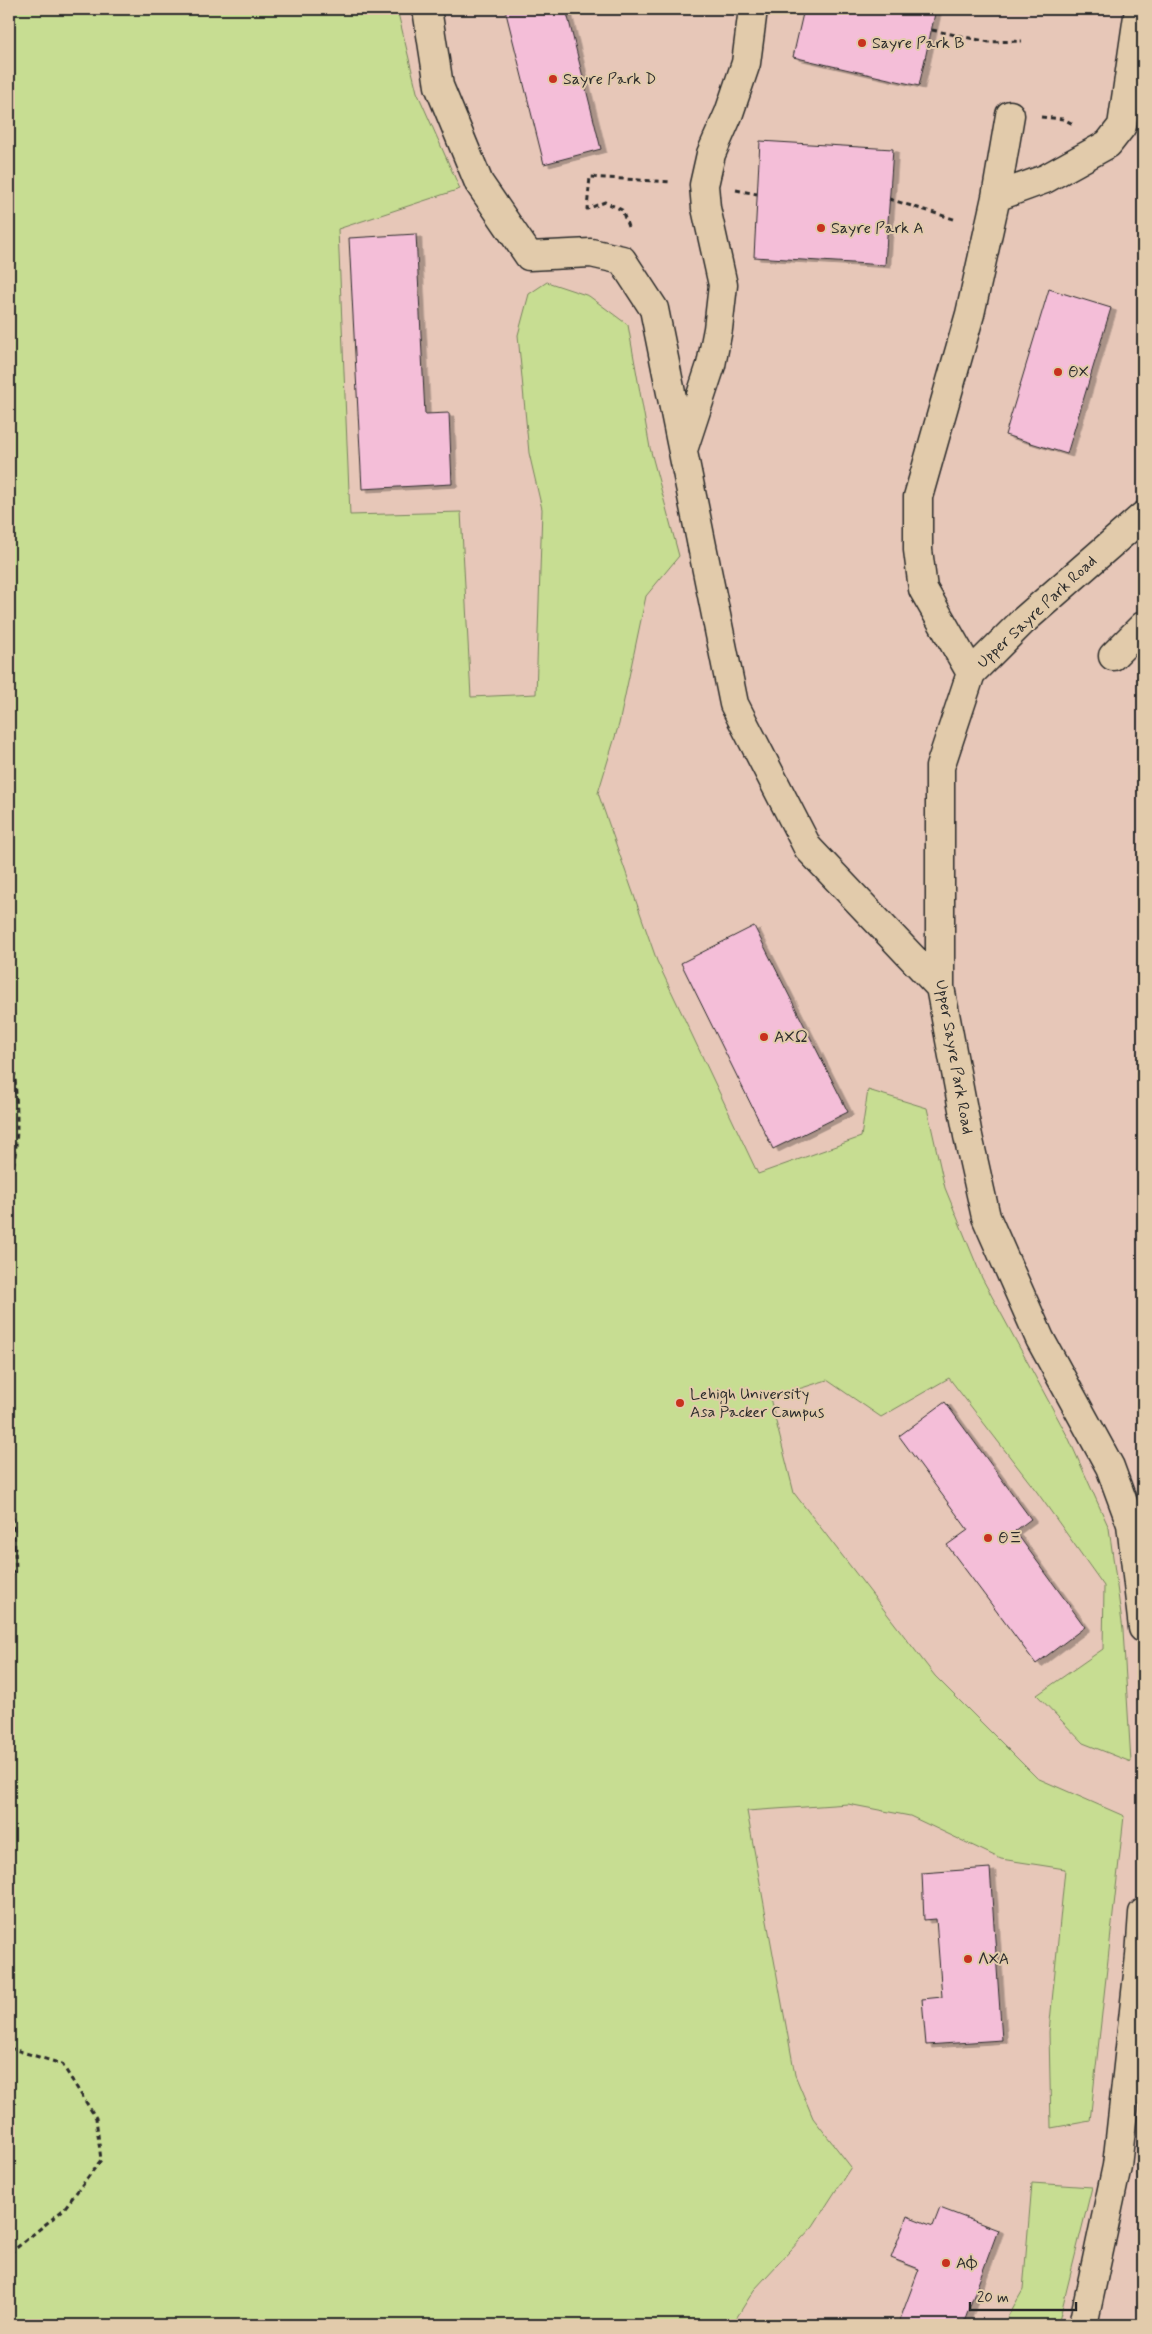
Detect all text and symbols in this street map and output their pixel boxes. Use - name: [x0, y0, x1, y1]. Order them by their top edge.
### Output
- place label: Sayre Park B: [872, 33, 964, 54]
- marker: Sayre Park B: [856, 37, 868, 49]
- place label: Sayre Park D: [563, 69, 656, 90]
- marker: Sayre Park D: [547, 73, 559, 85]
- place label: Sayre Park A: [831, 218, 924, 239]
- marker: Sayre Park A: [815, 222, 827, 234]
- place label: ΘΧ: [1068, 362, 1089, 383]
- marker: ΘΧ: [1052, 366, 1064, 378]
- street label: Upper Sayre Park Road: [973, 551, 1101, 673]
- street label: Upper Sayre Park Road: [930, 978, 978, 1136]
- place label: ΑΧΩ: [774, 1027, 808, 1048]
- marker: ΑΧΩ: [758, 1031, 770, 1043]
- place label: Lehigh University Asa Packer Campus: [690, 1384, 824, 1423]
- marker: Lehigh University Asa Packer Campus: [674, 1397, 686, 1409]
- place label: ΘΞ: [998, 1528, 1021, 1549]
- marker: ΘΞ: [982, 1532, 994, 1544]
- place label: ΛΧΑ: [978, 1949, 1009, 1970]
- marker: ΛΧΑ: [962, 1953, 974, 1965]
- place label: AΦ: [956, 2253, 977, 2274]
- marker: AΦ: [940, 2257, 952, 2269]
- scale bar: [970, 2279, 1076, 2311]
- text: 20 m: [977, 2288, 1009, 2308]

